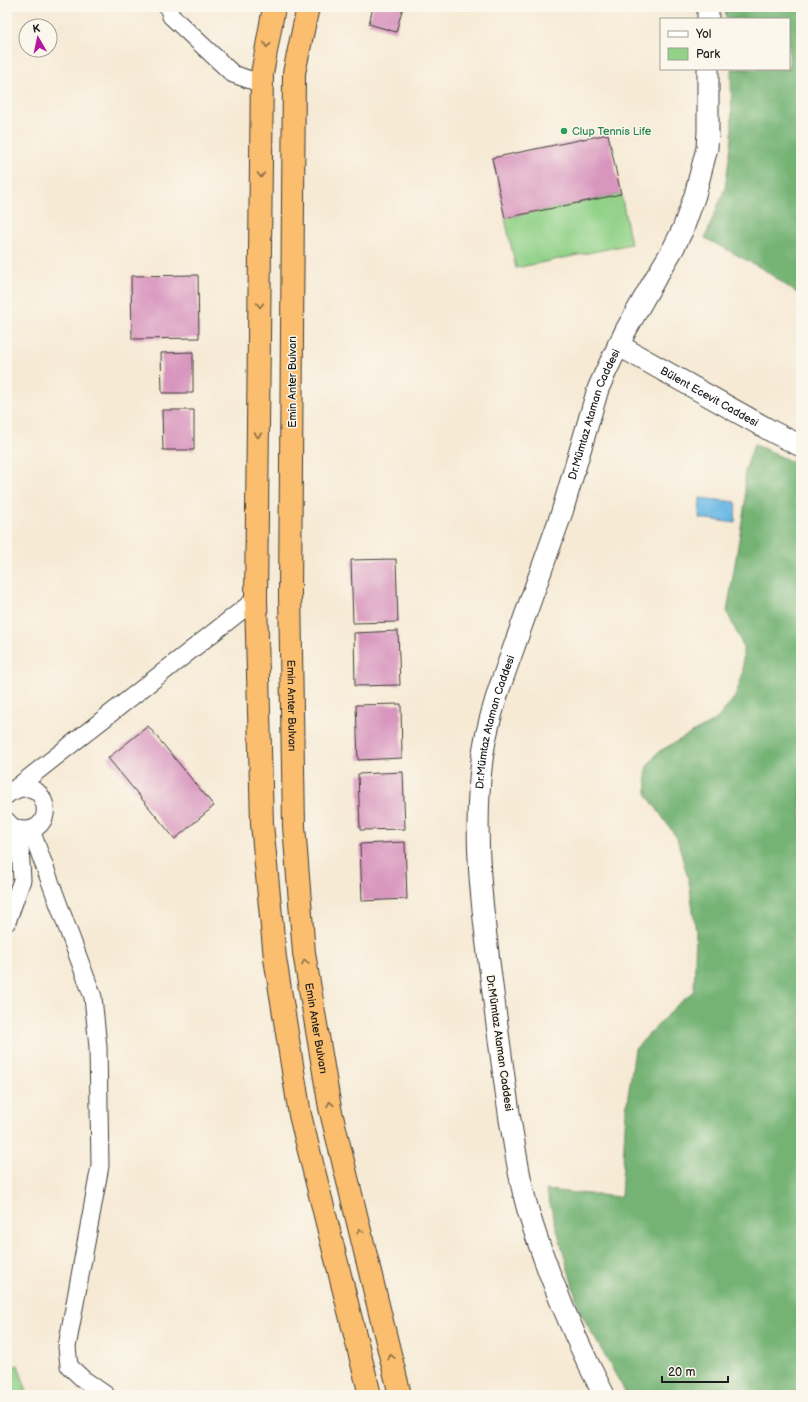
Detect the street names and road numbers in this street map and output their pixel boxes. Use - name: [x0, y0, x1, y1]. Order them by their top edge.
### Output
- street label: Emin Anter Bulvarı: [286, 336, 299, 428]
- street label: Dr.Mümtaz Ataman Caddesi: [566, 347, 623, 481]
- street label: Bülent Ecevit Caddesi: [658, 364, 761, 429]
- street label: Dr.Mümtaz Ataman Caddesi: [473, 653, 518, 789]
- street label: Emin Anter Bulvarı: [284, 660, 299, 752]
- street label: Dr.Mümtaz Ataman Caddesi: [483, 974, 516, 1112]
- street label: Emin Anter Bulvarı: [302, 982, 330, 1074]

